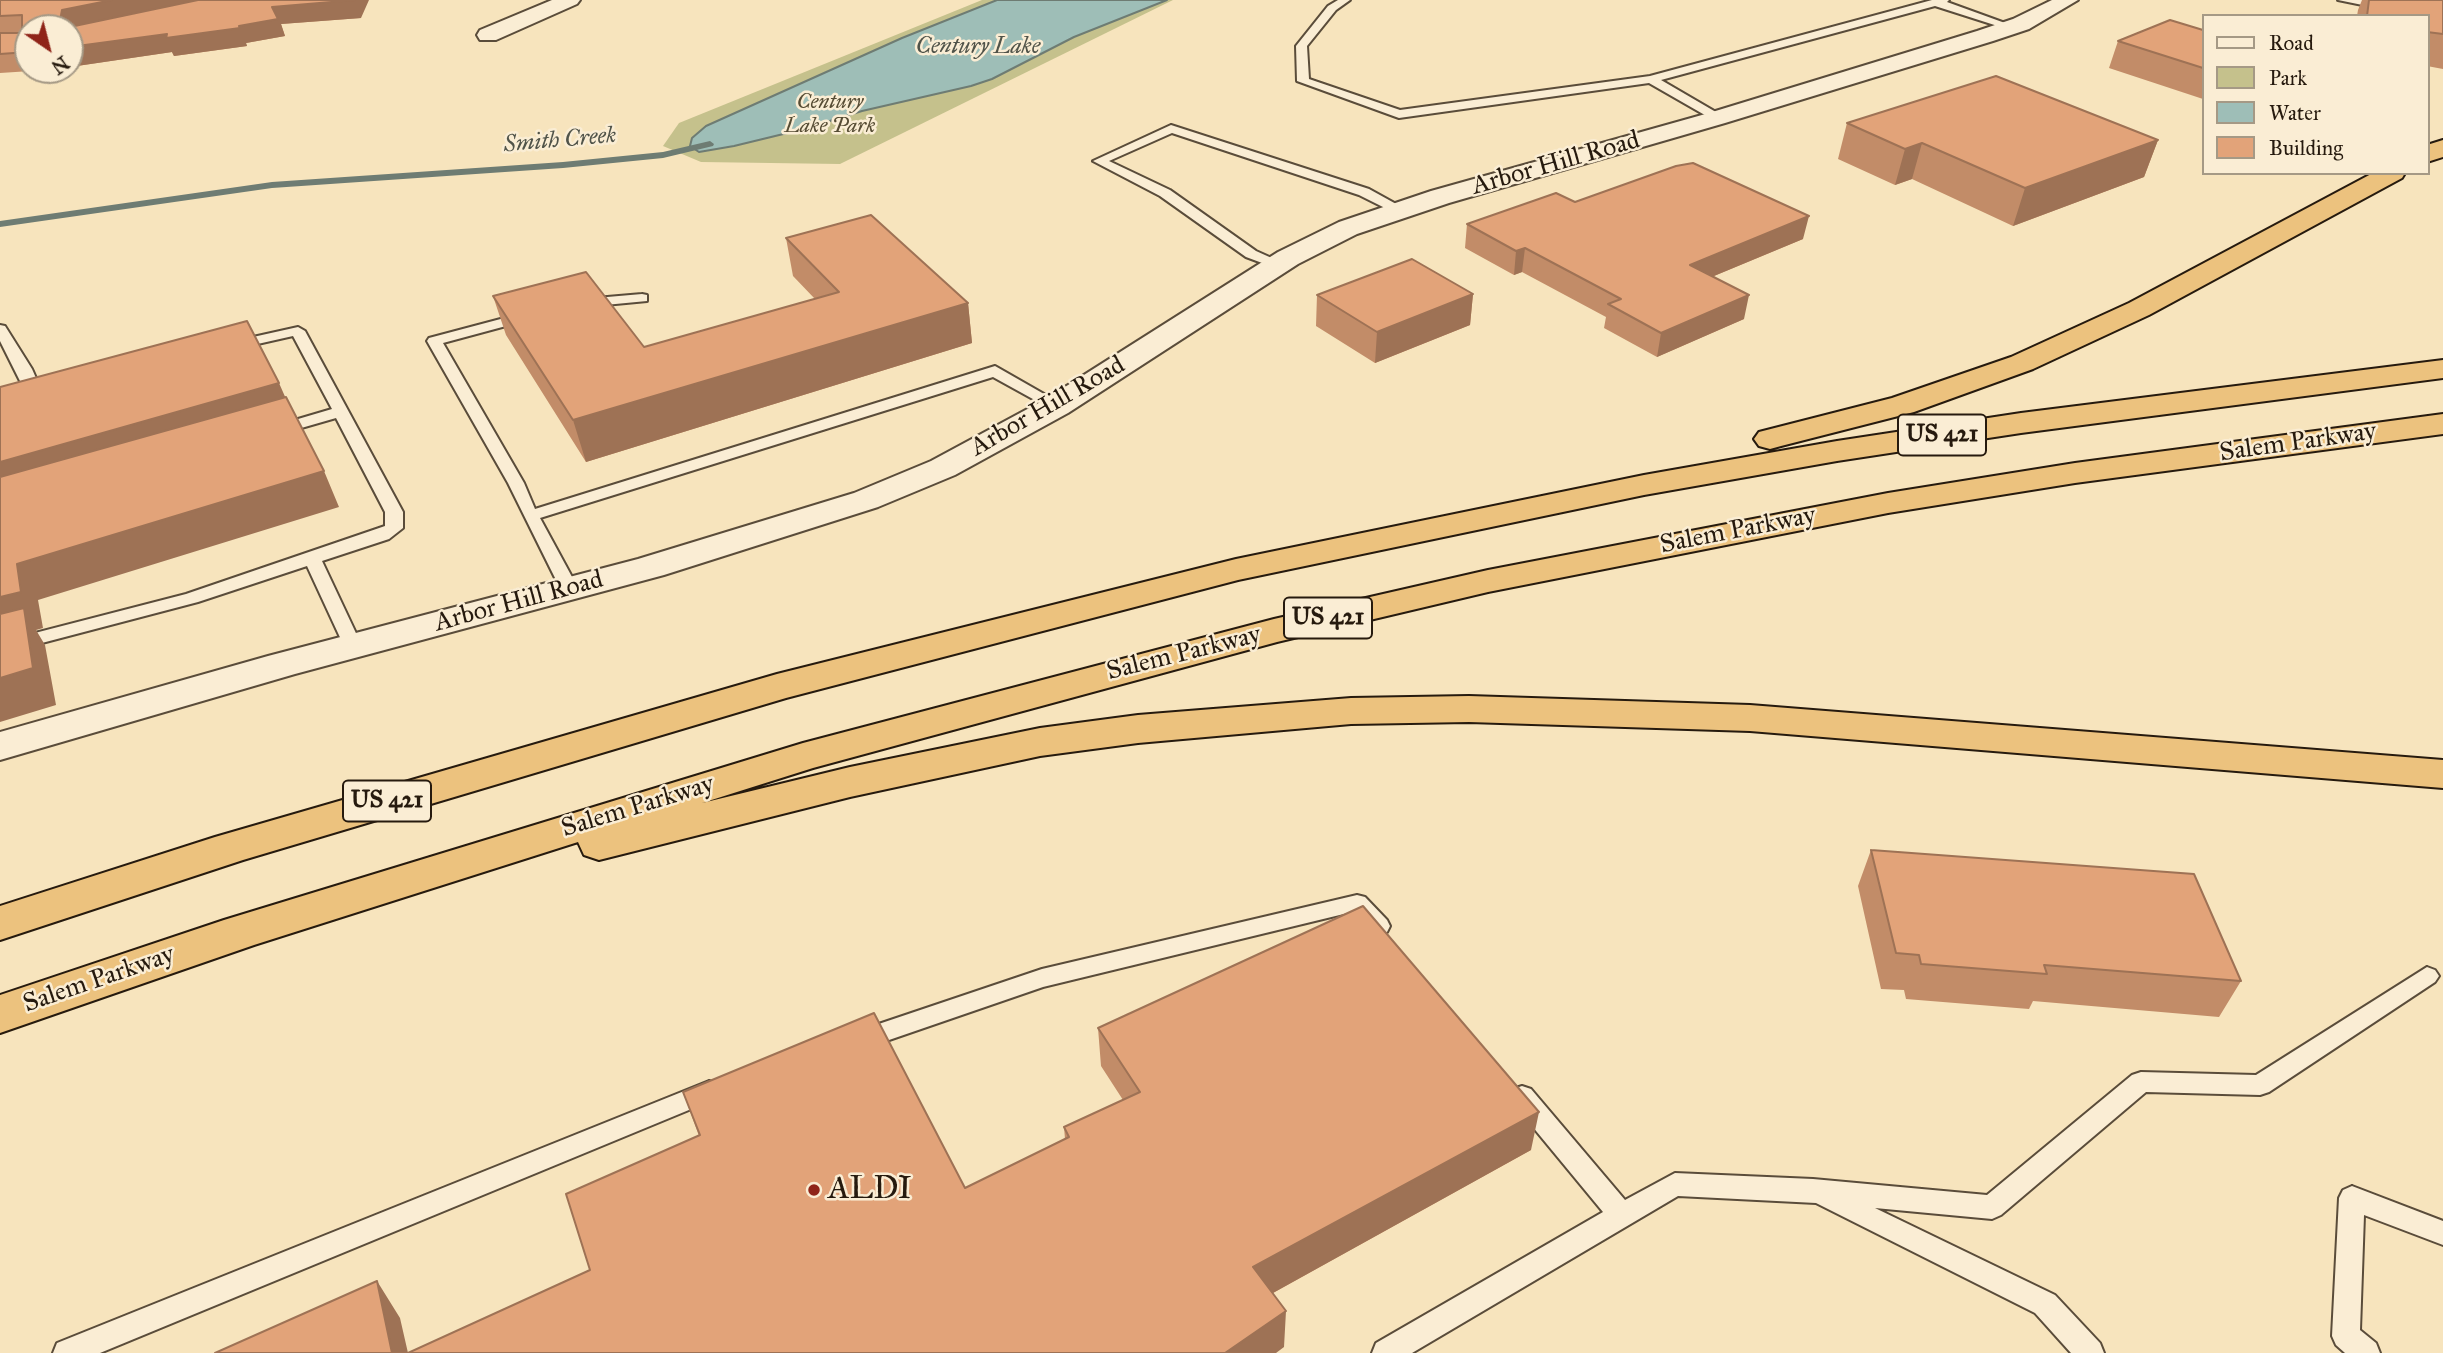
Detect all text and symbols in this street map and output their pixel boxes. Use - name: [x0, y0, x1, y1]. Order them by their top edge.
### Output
- north arrow: [14, 14, 84, 84]
- legend: [2202, 14, 2429, 175]
- text: Road: [2269, 30, 2314, 56]
- water label: Century Lake: [916, 33, 1040, 61]
- text: N: [47, 51, 73, 79]
- text: Park: [2269, 65, 2307, 91]
- park label: Century Lake Park: [785, 90, 875, 140]
- text: Water: [2269, 100, 2321, 126]
- water label: Smith Creek: [503, 122, 617, 160]
- street label: Arbor Hill Road: [1468, 125, 1644, 203]
- text: Building: [2269, 135, 2343, 161]
- street label: Arbor Hill Road: [965, 350, 1131, 464]
- road number: US 421: [1898, 414, 1986, 456]
- street label: Salem Parkway: [2218, 417, 2378, 469]
- street label: Salem Parkway: [1657, 501, 1819, 561]
- street label: Arbor Hill Road: [431, 565, 607, 639]
- road number: US 421: [1284, 598, 1372, 638]
- street label: Salem Parkway: [1104, 620, 1264, 688]
- street label: Salem Parkway: [558, 769, 718, 845]
- road number: US 421: [343, 780, 431, 822]
- street label: Salem Parkway: [19, 940, 179, 1020]
- place label: ALDI: [828, 1171, 912, 1209]
- marker: ALDI: [806, 1182, 822, 1198]

